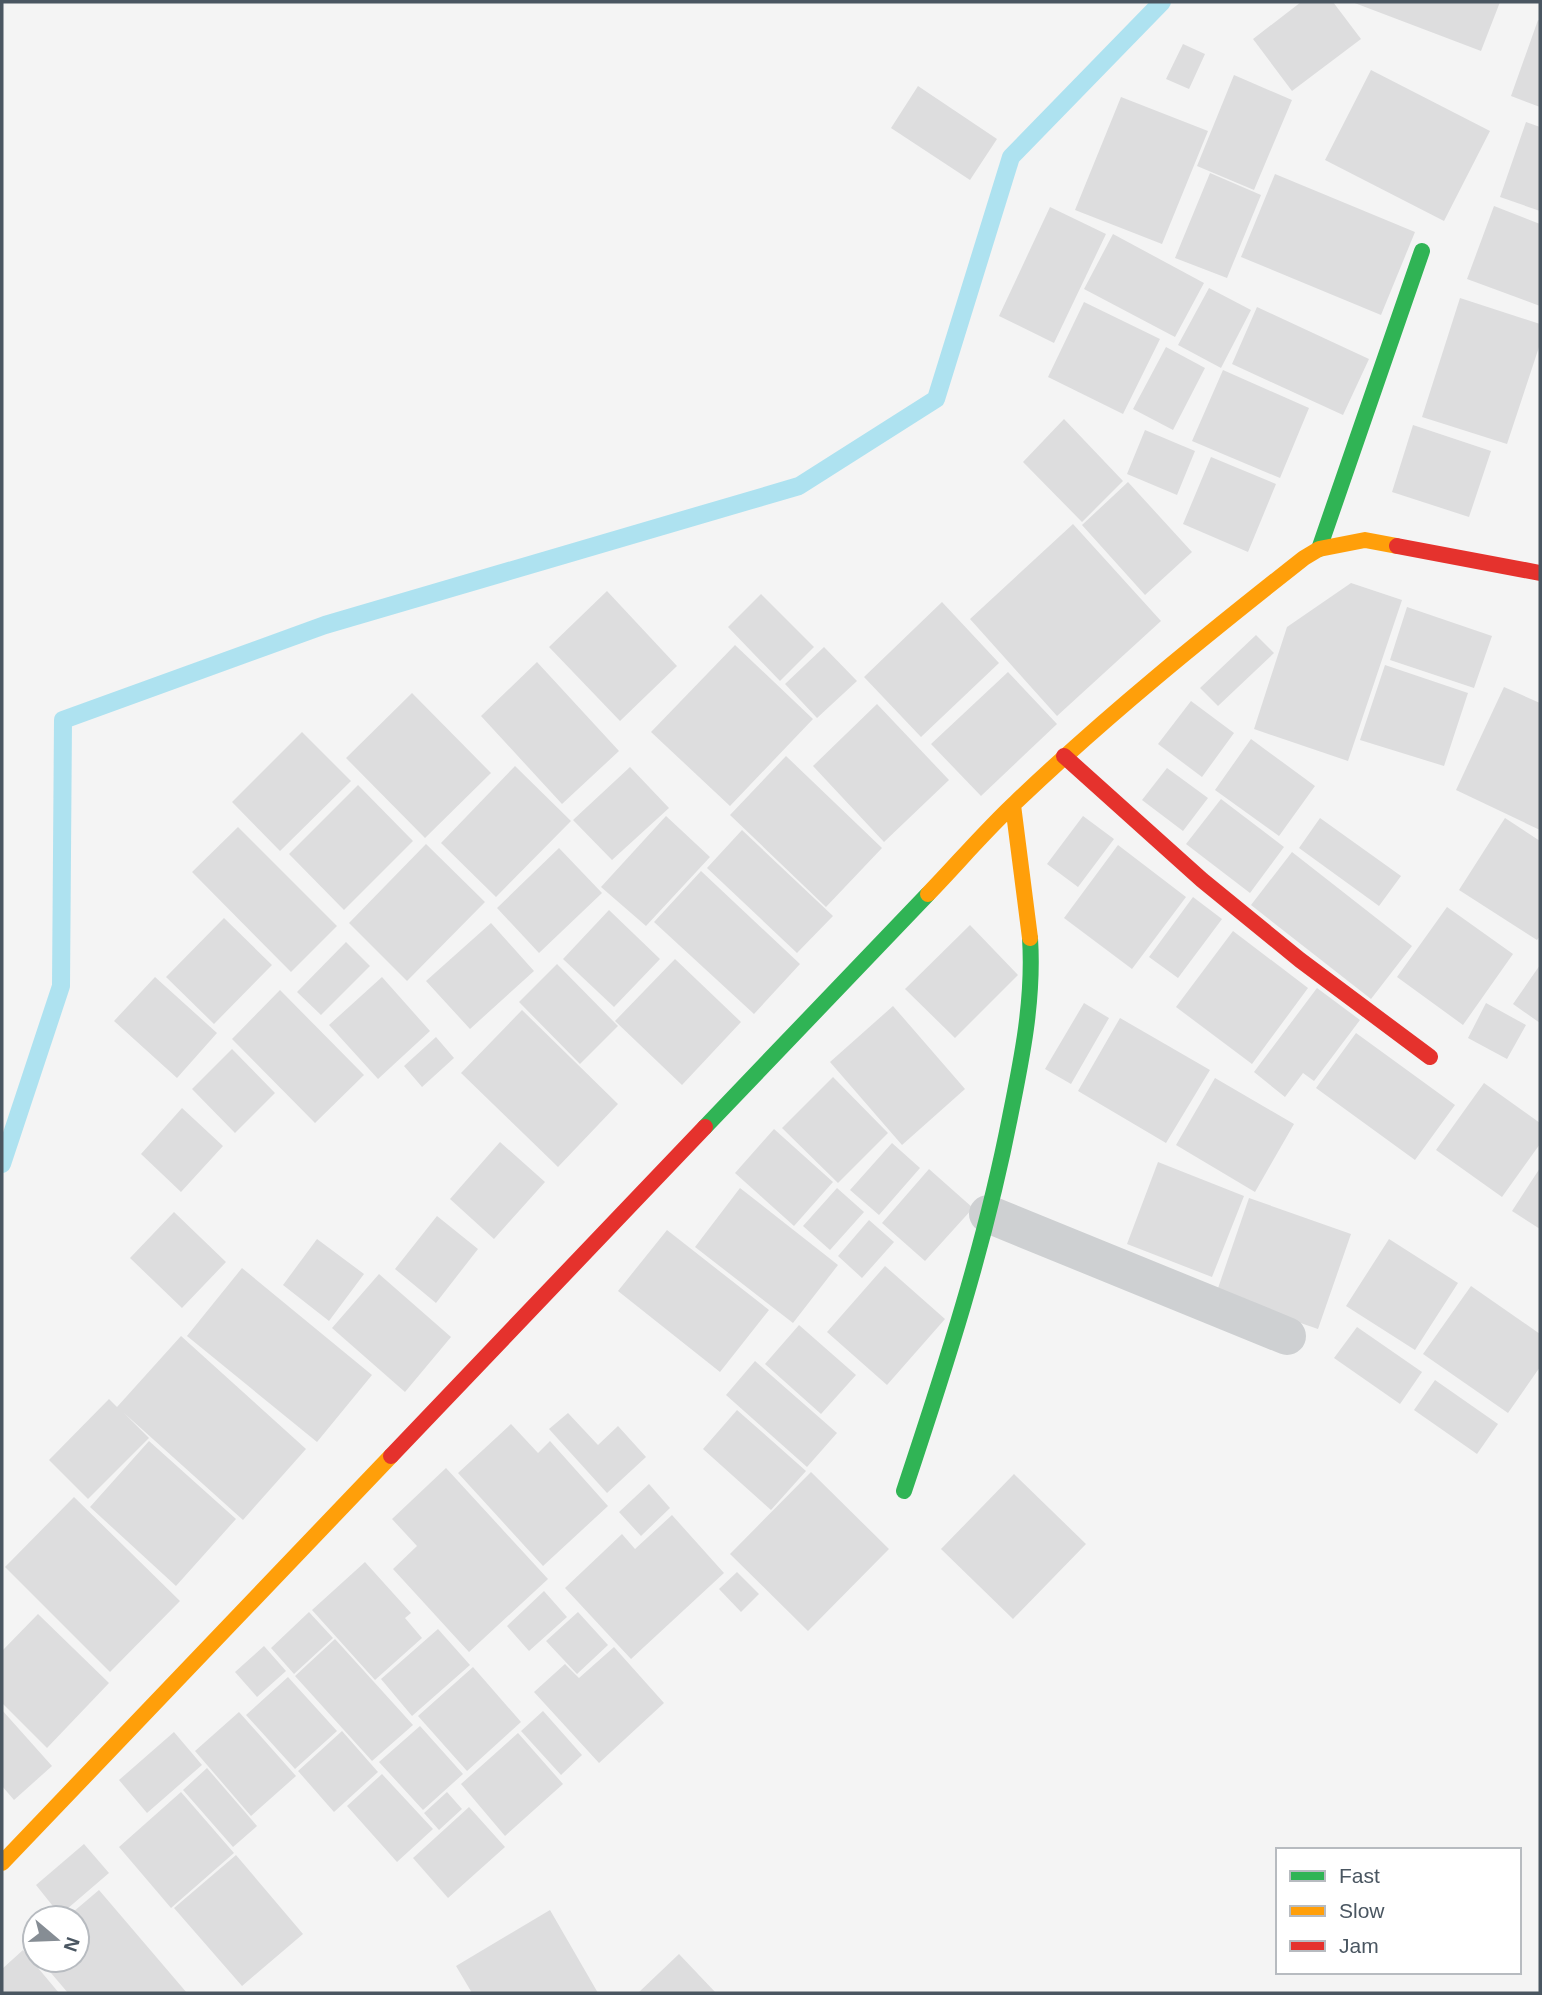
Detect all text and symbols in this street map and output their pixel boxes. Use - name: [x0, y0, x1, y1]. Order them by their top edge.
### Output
- legend: [1276, 1848, 1521, 1974]
- text: Fast: [1339, 1864, 1380, 1887]
- text: Slow: [1339, 1899, 1385, 1922]
- north arrow: [21, 1904, 91, 1974]
- text: N: [59, 1934, 84, 1954]
- text: Jam: [1339, 1934, 1379, 1957]

